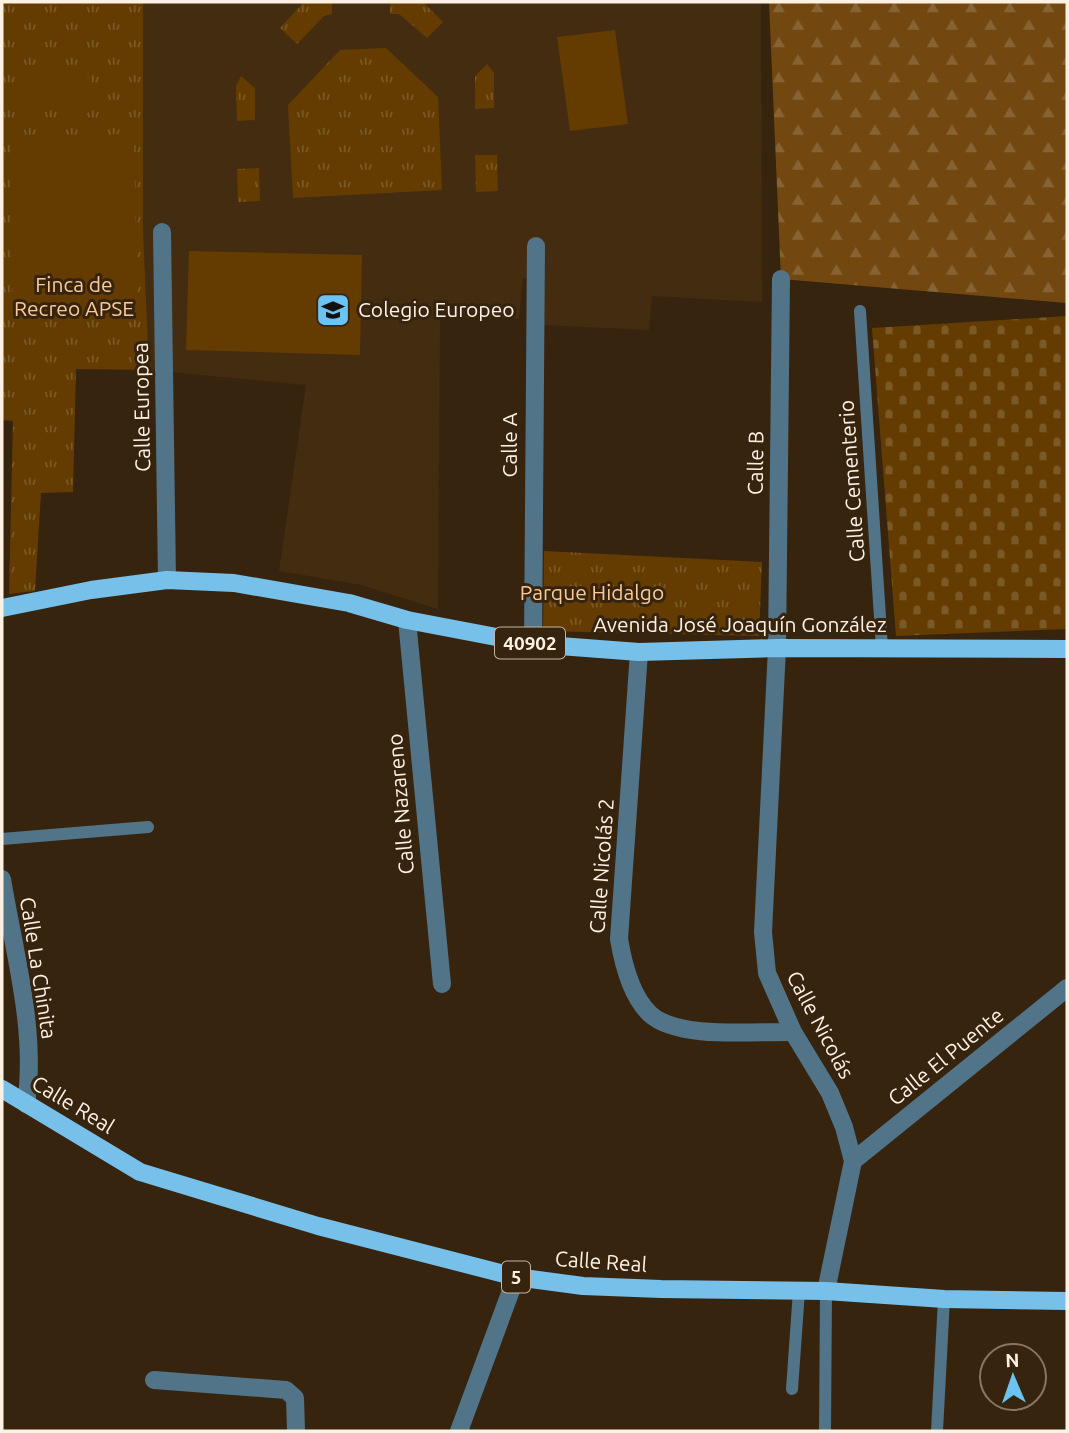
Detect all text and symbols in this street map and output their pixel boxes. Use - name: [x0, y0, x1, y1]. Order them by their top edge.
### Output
- park label: Finca de Recreo APSE: [14, 272, 134, 320]
- school or university icon: Colegio Europeo: [314, 291, 352, 329]
- place label: Colegio Europeo: [358, 297, 515, 321]
- street label: Calle Europea: [128, 342, 154, 472]
- street label: Calle Cementerio: [833, 399, 869, 563]
- street label: Calle A: [497, 412, 521, 477]
- street label: Calle B: [742, 431, 768, 495]
- park label: Parque Hidalgo: [520, 580, 664, 604]
- street label: Avenida José Joaquín González: [593, 612, 887, 636]
- road number: 40902: [495, 628, 565, 658]
- street label: Calle Nazareno: [382, 733, 418, 875]
- street label: Calle Nicolás 2: [584, 798, 618, 934]
- street label: Calle La Chinita: [16, 895, 62, 1041]
- street label: Calle Nicolás: [782, 967, 859, 1083]
- street label: Calle El Puente: [883, 1002, 1008, 1110]
- street label: Calle Real: [28, 1070, 119, 1138]
- street label: Calle Real: [554, 1246, 648, 1276]
- road number: 5: [502, 1261, 530, 1292]
- north arrow: [978, 1342, 1048, 1412]
- text: N: [1005, 1349, 1020, 1371]

